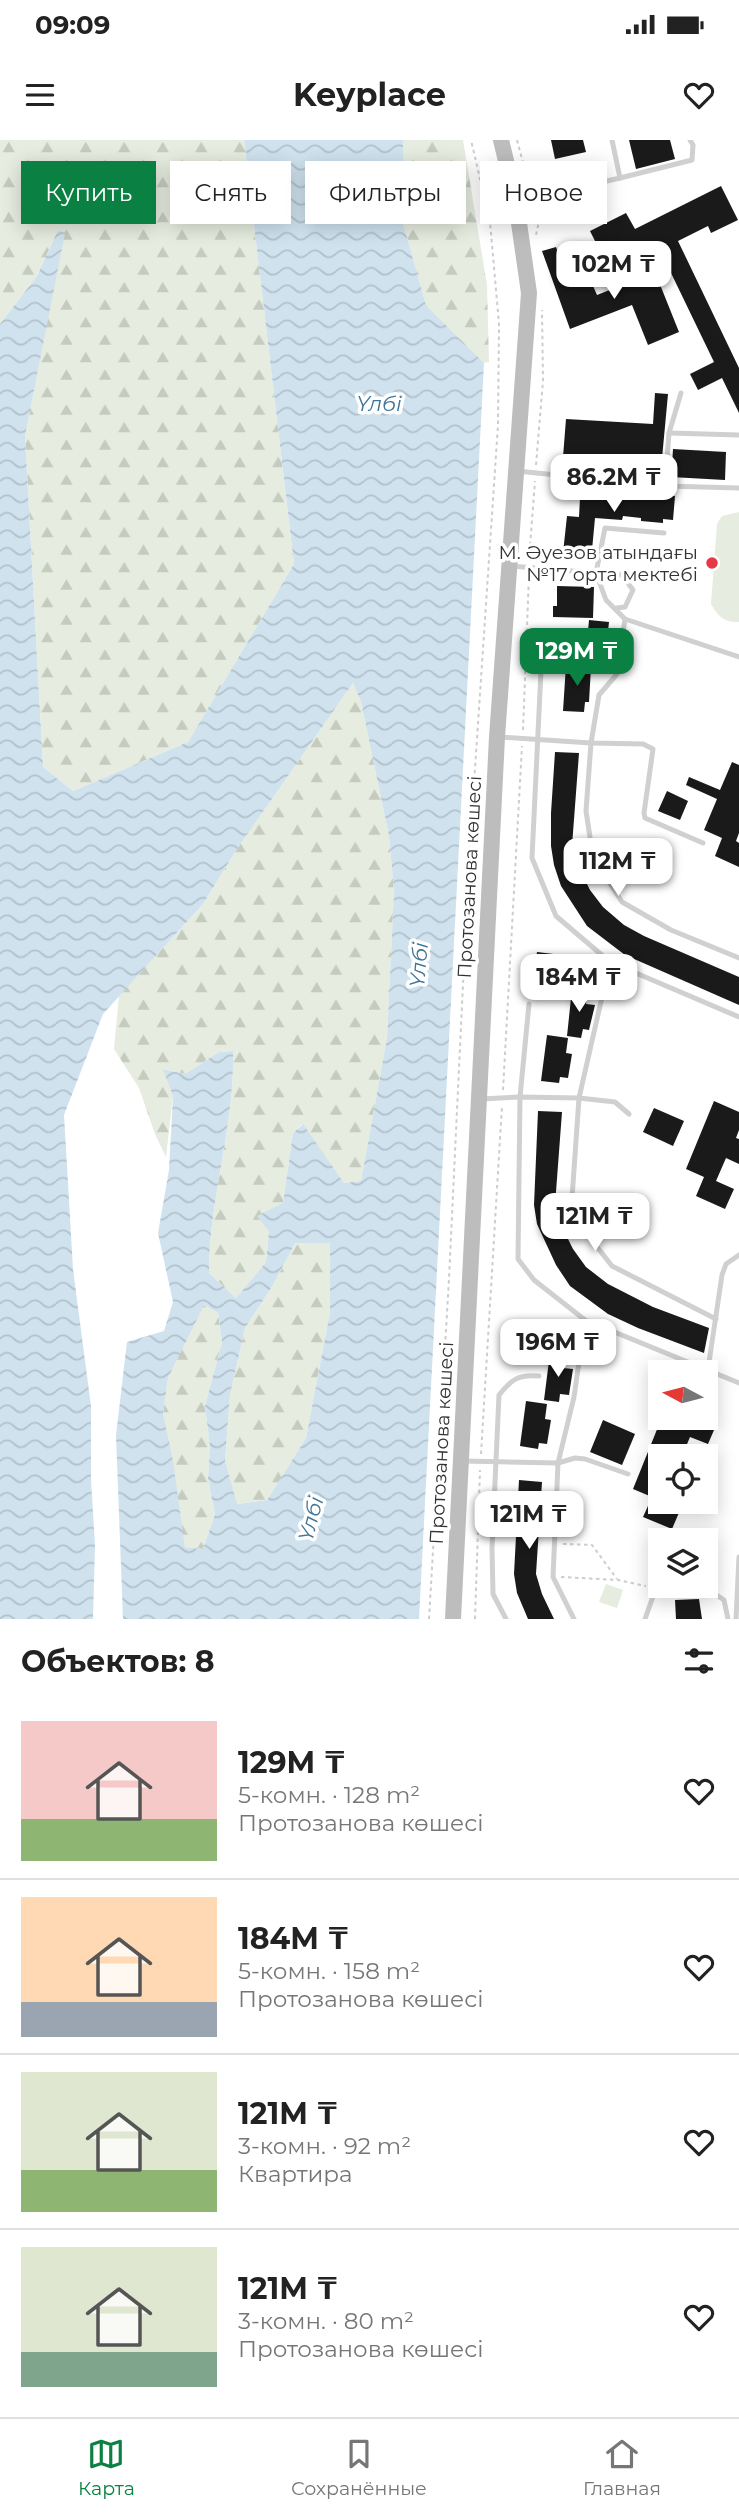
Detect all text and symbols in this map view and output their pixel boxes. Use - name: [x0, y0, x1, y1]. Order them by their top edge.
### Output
- text: 09:09: [35, 9, 110, 41]
- text: Keyplace: [293, 75, 446, 114]
- icon: menu: [21, 76, 59, 114]
- icon: heart: [680, 76, 718, 114]
- chip: Купить: [21, 161, 156, 224]
- chip: Снять: [170, 161, 291, 224]
- chip: Фильтры: [305, 161, 466, 224]
- chip: Новое: [480, 161, 607, 224]
- pin: 102M ₸: [557, 242, 671, 301]
- text: 102M ₸: [572, 250, 656, 278]
- water label: Үлбі: [356, 391, 402, 416]
- pin: 86.2M ₸: [549, 454, 679, 514]
- text: 86.2M ₸: [566, 463, 662, 491]
- place label: М. Әуезов атындағы №17 орта мектебі: [499, 541, 698, 586]
- marker: М. Әуезов атындағы №17 орта мектебі: [704, 555, 720, 571]
- pin: 129M ₸: [520, 629, 634, 688]
- text: 129M ₸: [536, 637, 618, 665]
- street label: Протозанова көшесі: [453, 775, 486, 979]
- pin: 112M ₸: [561, 838, 675, 898]
- text: 112M ₸: [580, 847, 656, 875]
- water label: Үлбі: [404, 941, 433, 989]
- pin: 184M ₸: [522, 954, 636, 1014]
- text: 184M ₸: [536, 963, 622, 991]
- pin: 121M ₸: [538, 1194, 652, 1253]
- text: 121M ₸: [557, 1202, 633, 1230]
- pin: 196M ₸: [501, 1320, 615, 1379]
- text: 196M ₸: [516, 1328, 600, 1356]
- street label: Протозанова көшесі: [425, 1341, 458, 1545]
- north arrow: [648, 1360, 718, 1430]
- map controls: [648, 1360, 718, 1598]
- button: locate: [648, 1444, 718, 1514]
- pin: 121M ₸: [472, 1492, 586, 1551]
- water label: Үлбі: [293, 1493, 329, 1544]
- text: 121M ₸: [491, 1500, 567, 1528]
- button: layers: [648, 1528, 718, 1598]
- icon: filters: [680, 1642, 718, 1680]
- text: Объектов: 8: [21, 1643, 215, 1680]
- text: 129M ₸: [238, 1744, 346, 1781]
- icon: home: [77, 1749, 161, 1833]
- icon: heart: [680, 1772, 718, 1810]
- text: 5-комн. · 128 m²: [238, 1781, 420, 1809]
- text: Протозанова көшесі: [238, 1809, 484, 1837]
- text: 184M ₸: [238, 1920, 349, 1957]
- icon: home: [77, 1925, 161, 2009]
- icon: heart: [680, 1948, 718, 1986]
- text: 5-комн. · 158 m²: [238, 1957, 420, 1985]
- text: Протозанова көшесі: [238, 1985, 484, 2013]
- text: 121M ₸: [238, 2095, 338, 2132]
- icon: home: [77, 2100, 161, 2184]
- icon: heart: [680, 2123, 718, 2161]
- text: 3-комн. · 92 m²: [238, 2132, 411, 2160]
- text: Квартира: [238, 2160, 352, 2188]
- text: 121M ₸: [238, 2270, 338, 2307]
- icon: home: [77, 2275, 161, 2359]
- icon: heart: [680, 2298, 718, 2336]
- text: 3-комн. · 80 m²: [238, 2307, 414, 2335]
- text: Протозанова көшесі: [238, 2335, 484, 2363]
- tab: Карта: [78, 2435, 135, 2500]
- tab: Сохранённые: [291, 2435, 427, 2500]
- tab: Главная: [583, 2435, 661, 2500]

